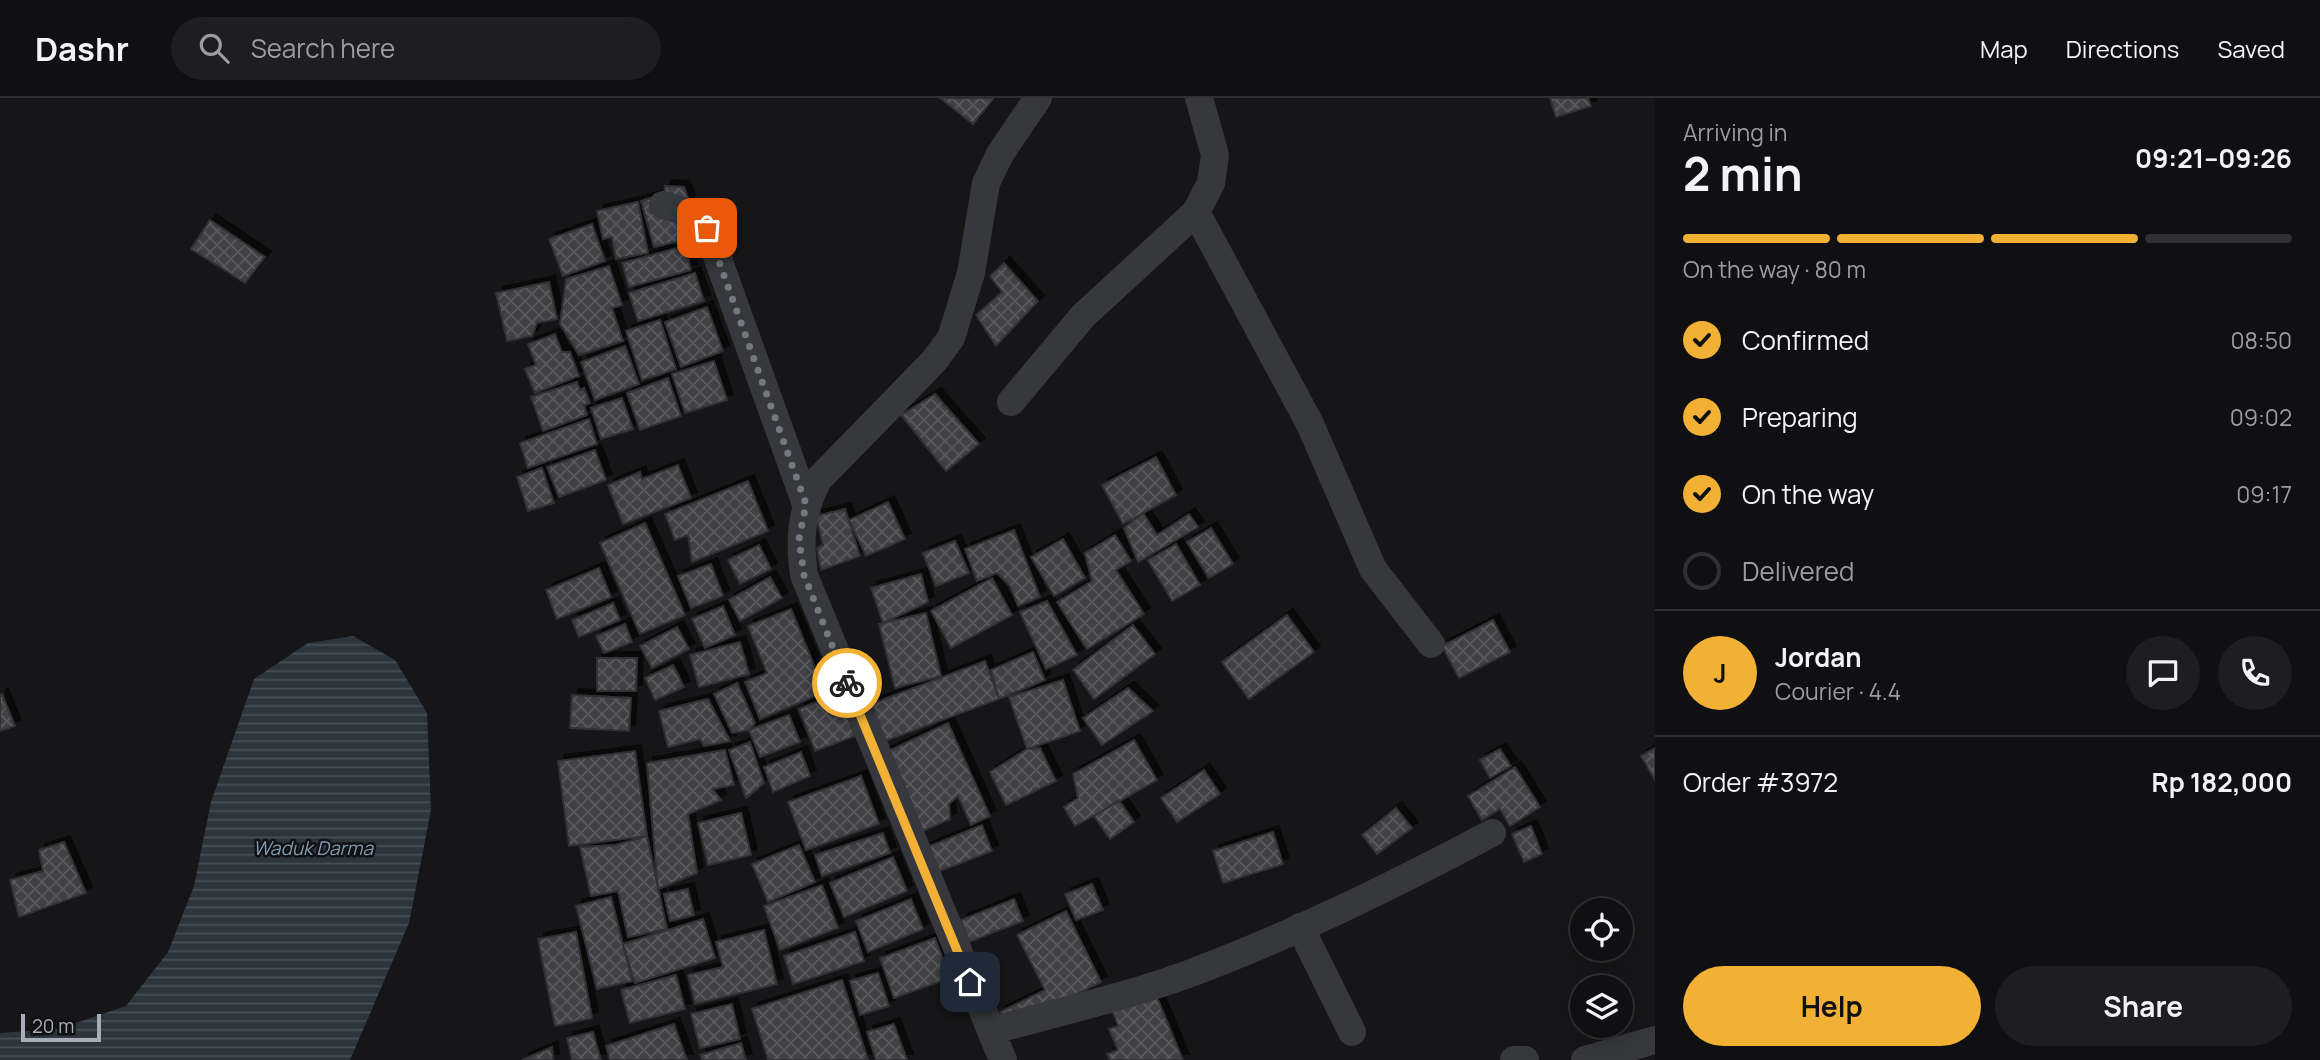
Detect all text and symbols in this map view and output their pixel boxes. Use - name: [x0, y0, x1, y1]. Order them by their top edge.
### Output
- search box: [171, 17, 661, 80]
- text: Dashr: [35, 26, 129, 71]
- icon: search: [195, 29, 233, 67]
- text: Search here: [251, 30, 395, 66]
- text: Map: [1980, 32, 2028, 65]
- text: Directions: [2066, 32, 2179, 65]
- text: Saved: [2217, 32, 2285, 65]
- text: Arriving in: [1683, 116, 1788, 148]
- text: 09:21–09:26: [2135, 140, 2292, 176]
- text: 2 min: [1683, 142, 1803, 205]
- pin: [677, 198, 737, 258]
- icon: bag: [688, 209, 726, 247]
- text: On the way · 80 m: [1683, 253, 1866, 285]
- icon: check: [1683, 321, 1721, 359]
- text: Confirmed: [1742, 322, 1869, 358]
- text: 08:50: [2230, 324, 2292, 356]
- icon: check: [1683, 398, 1721, 436]
- text: Preparing: [1742, 399, 1858, 435]
- text: 09:02: [2230, 401, 2292, 433]
- icon: check: [1683, 475, 1721, 513]
- text: On the way: [1742, 476, 1874, 512]
- text: 09:17: [2236, 478, 2292, 510]
- text: Delivered: [1742, 553, 1854, 589]
- button: chat: [2126, 636, 2200, 710]
- button: phone: [2218, 636, 2292, 710]
- text: Jordan: [1775, 639, 1861, 675]
- courier: [812, 648, 882, 718]
- text: J: [1713, 655, 1727, 691]
- icon: bike: [828, 664, 866, 702]
- text: Courier · 4.4: [1775, 675, 1901, 707]
- text: Order #3972: [1683, 764, 1838, 800]
- text: Rp 182,000: [2152, 764, 2292, 800]
- water label: Waduk Darma: [253, 835, 374, 861]
- map controls: [1570, 898, 1633, 1038]
- button: locate: [1570, 898, 1633, 961]
- pin: [940, 952, 1000, 1012]
- icon: home: [951, 963, 989, 1001]
- button: Help: [1683, 966, 1981, 1046]
- button: Share: [1995, 966, 2292, 1046]
- button: layers: [1570, 975, 1633, 1038]
- scale bar: [21, 1011, 102, 1043]
- text: 20 m: [32, 1013, 74, 1039]

